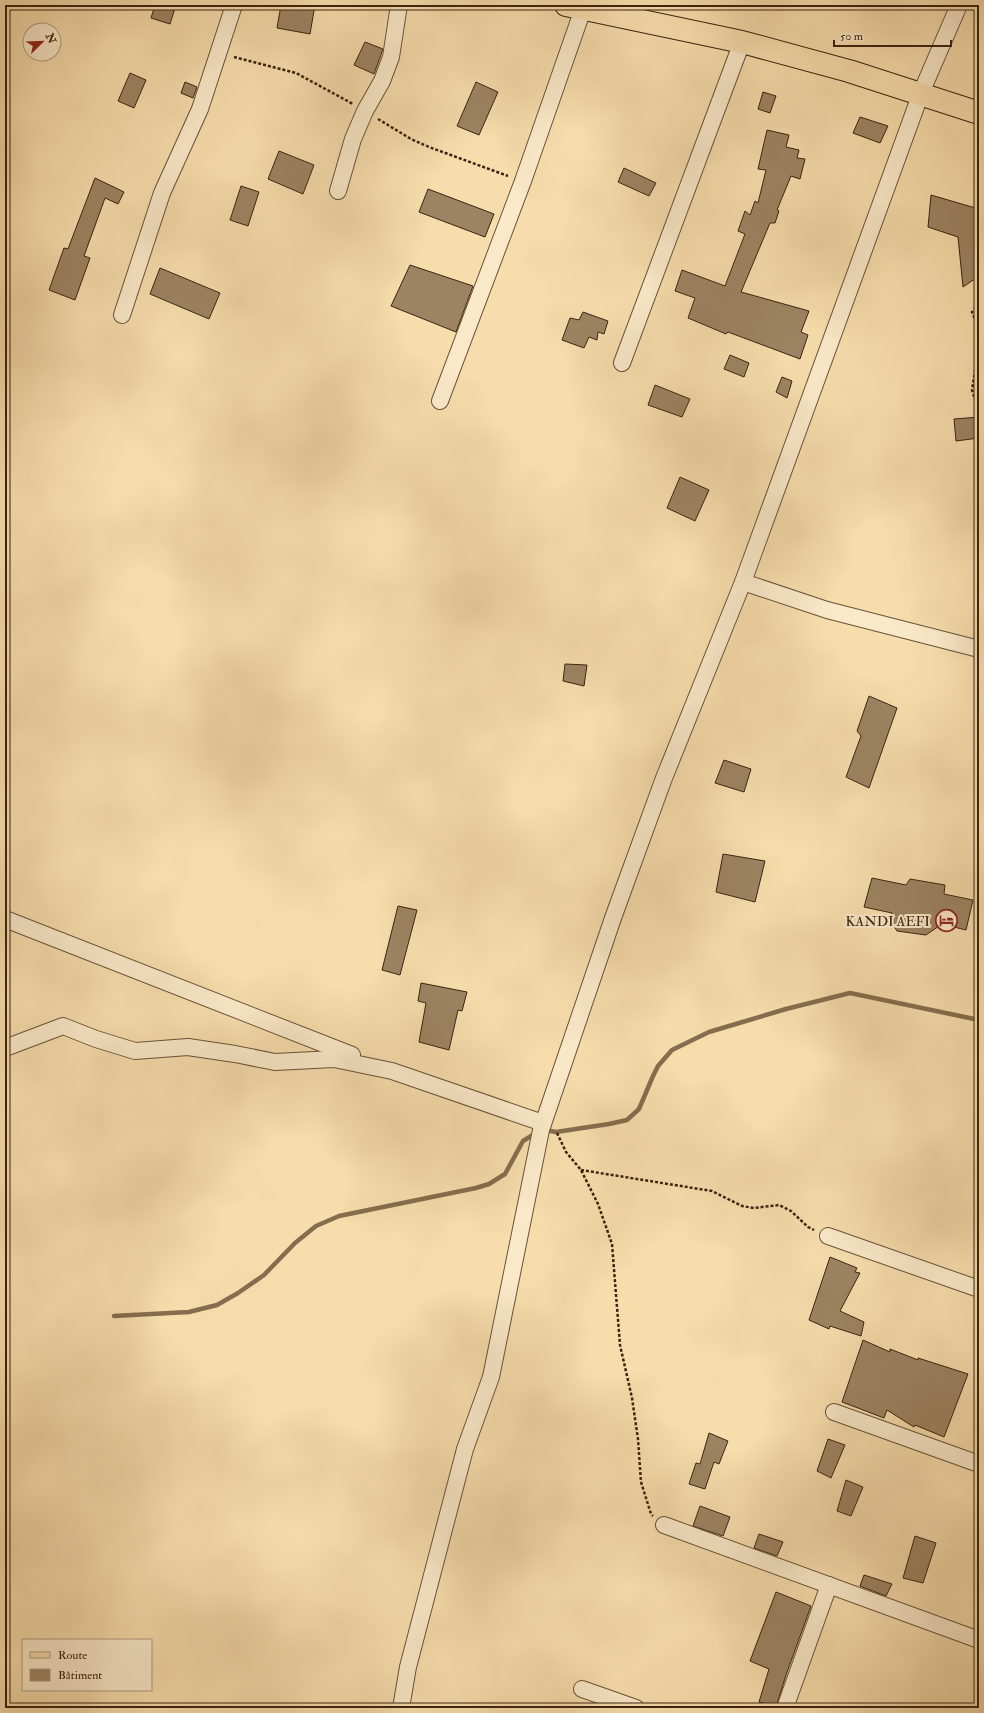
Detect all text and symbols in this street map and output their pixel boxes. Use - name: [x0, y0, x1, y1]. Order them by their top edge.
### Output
- north arrow: [22, 22, 62, 62]
- scale bar: [834, 22, 951, 48]
- text: 50 m: [840, 29, 864, 44]
- text: N: [42, 30, 59, 46]
- hotel icon: KANDI AEFI: [933, 908, 959, 934]
- place label: KANDI AEFI: [845, 913, 930, 930]
- legend: [22, 1639, 152, 1691]
- text: Route: [58, 1648, 87, 1663]
- text: Bâtiment: [58, 1668, 102, 1683]

